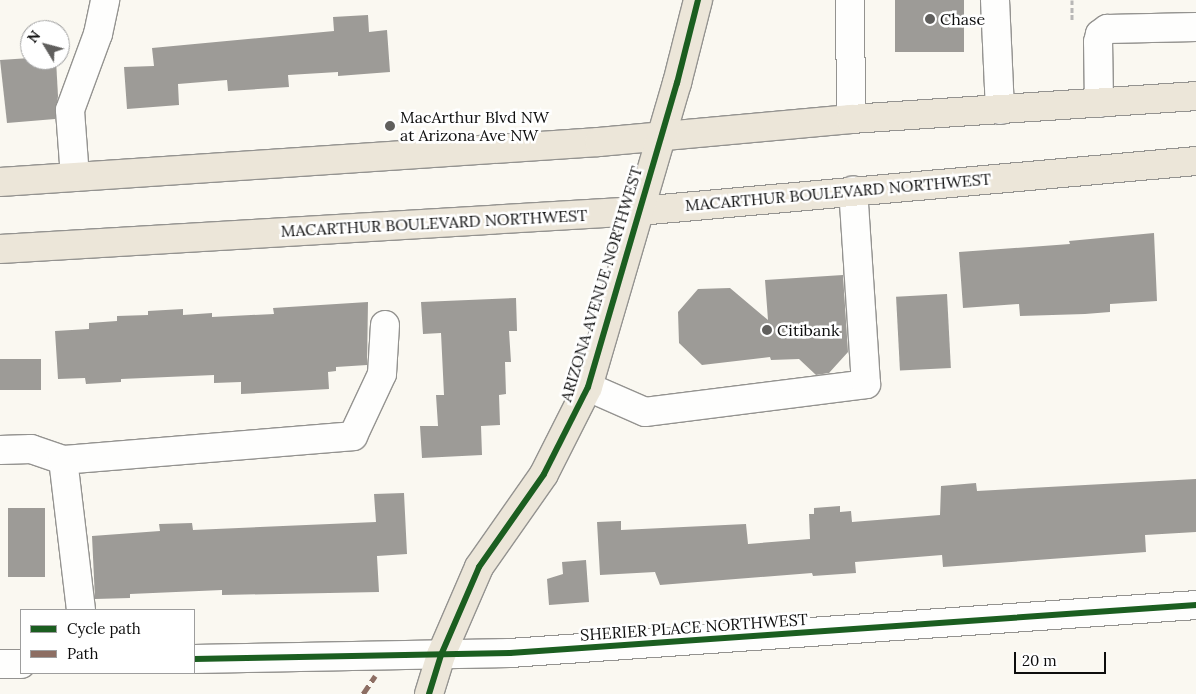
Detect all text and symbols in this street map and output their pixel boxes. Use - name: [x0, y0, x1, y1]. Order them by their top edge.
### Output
- place label: Chase: [940, 9, 985, 29]
- marker: Chase: [924, 13, 936, 25]
- north arrow: [20, 20, 70, 70]
- text: N: [23, 27, 44, 46]
- place label: MacArthur Blvd NW at Arizona Ave NW: [400, 107, 549, 145]
- marker: MacArthur Blvd NW at Arizona Ave NW: [384, 120, 396, 132]
- street label: ARIZONA AVENUE NORTHWEST: [556, 164, 646, 404]
- street label: MACARTHUR BOULEVARD NORTHWEST: [684, 169, 992, 215]
- street label: MACARTHUR BOULEVARD NORTHWEST: [280, 205, 588, 241]
- place label: Citibank: [777, 320, 839, 340]
- marker: Citibank: [761, 324, 773, 336]
- legend: [20, 609, 195, 674]
- street label: SHERIER PLACE NORTHWEST: [580, 609, 808, 645]
- text: Cycle path: [67, 619, 141, 638]
- scale bar: [1016, 642, 1108, 674]
- text: Path: [67, 644, 98, 663]
- text: 20 m: [1022, 651, 1057, 670]

